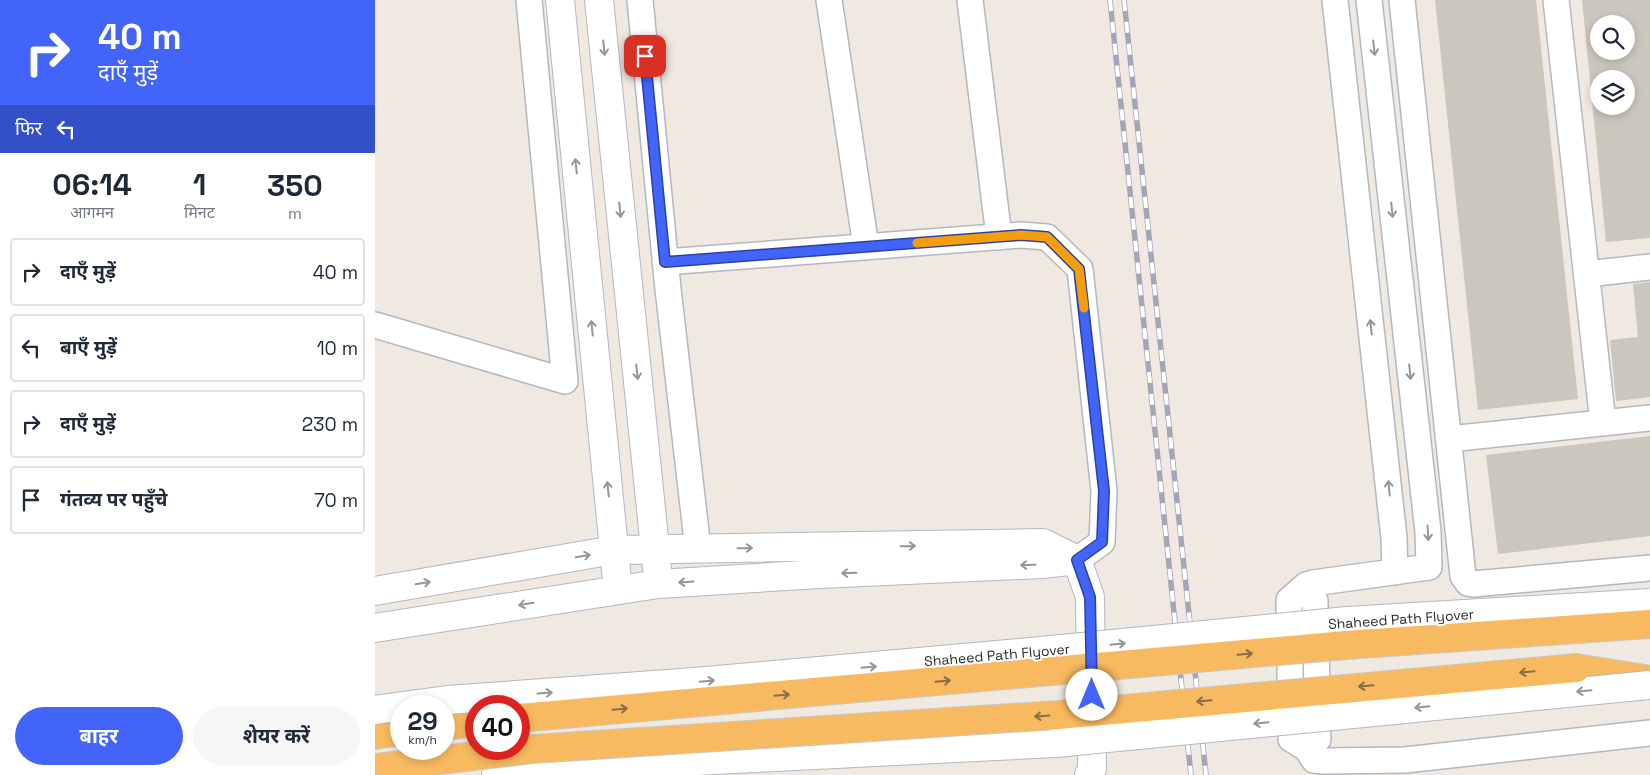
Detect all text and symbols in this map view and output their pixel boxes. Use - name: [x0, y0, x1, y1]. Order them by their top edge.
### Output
- text: 40 m: [98, 15, 182, 59]
- map controls: [1590, 15, 1635, 115]
- button: search: [1590, 15, 1635, 60]
- icon: right: [15, 20, 80, 85]
- pin: [624, 35, 666, 77]
- one-way arrow: [599, 40, 608, 56]
- one-way arrow: [1369, 40, 1379, 56]
- icon: arrive: [631, 42, 659, 70]
- text: दाएँ मुड़ें: [98, 58, 158, 86]
- button: layers: [1590, 70, 1635, 115]
- icon: left: [52, 115, 80, 143]
- text: फिर: [15, 116, 42, 141]
- one-way arrow: [572, 158, 581, 174]
- text: 06:14: [52, 165, 132, 204]
- text: 1: [193, 165, 206, 204]
- text: 350: [267, 166, 323, 205]
- text: आगमन: [70, 202, 114, 223]
- text: मिनट: [184, 202, 215, 223]
- one-way arrow: [615, 202, 625, 218]
- one-way arrow: [1387, 202, 1397, 218]
- text: m: [288, 203, 302, 224]
- icon: right: [17, 258, 45, 286]
- text: दाएँ मुड़ें: [60, 259, 116, 284]
- text: 40 m: [313, 260, 358, 285]
- one-way arrow: [1366, 319, 1376, 335]
- one-way arrow: [587, 320, 597, 336]
- icon: left: [17, 334, 45, 362]
- text: बाएँ मुड़ें: [60, 335, 117, 360]
- text: 10 m: [317, 336, 358, 361]
- one-way arrow: [1405, 363, 1415, 379]
- one-way arrow: [632, 364, 641, 380]
- icon: right: [17, 410, 45, 438]
- text: दाएँ मुड़ें: [60, 411, 116, 436]
- text: 230 m: [302, 412, 358, 437]
- one-way arrow: [1384, 480, 1394, 496]
- one-way arrow: [603, 482, 613, 498]
- icon: arrive: [17, 486, 45, 514]
- text: गंतव्य पर पहुँचे: [60, 487, 167, 512]
- text: 70 m: [314, 488, 358, 513]
- one-way arrow: [1423, 525, 1432, 541]
- one-way arrow: [900, 541, 916, 550]
- one-way arrow: [737, 543, 753, 553]
- one-way arrow: [575, 550, 591, 560]
- one-way arrow: [1021, 560, 1037, 570]
- one-way arrow: [841, 568, 857, 577]
- one-way arrow: [415, 577, 431, 587]
- one-way arrow: [679, 578, 695, 587]
- one-way arrow: [518, 600, 534, 610]
- street label: Shaheed Path Flyover: [1327, 605, 1475, 633]
- one-way arrow: [1110, 639, 1126, 649]
- street label: Shaheed Path Flyover: [923, 640, 1071, 670]
- one-way arrow: [1236, 649, 1252, 659]
- one-way arrow: [861, 662, 877, 671]
- one-way arrow: [1520, 667, 1536, 677]
- position arrow: [1065, 668, 1117, 720]
- one-way arrow: [699, 676, 715, 686]
- one-way arrow: [935, 676, 951, 686]
- one-way arrow: [1358, 681, 1374, 691]
- one-way arrow: [1576, 687, 1592, 696]
- one-way arrow: [537, 688, 553, 697]
- one-way arrow: [773, 690, 789, 700]
- speed limit sign: 40: [465, 695, 530, 760]
- one-way arrow: [1196, 696, 1212, 706]
- one-way arrow: [1415, 702, 1431, 712]
- text: 29: [407, 705, 438, 737]
- one-way arrow: [611, 705, 627, 714]
- button: बाहर: [15, 707, 183, 765]
- button: शेयर करें: [193, 707, 360, 765]
- one-way arrow: [1034, 711, 1050, 720]
- one-way arrow: [1253, 718, 1269, 728]
- text: km/h: [408, 732, 437, 748]

